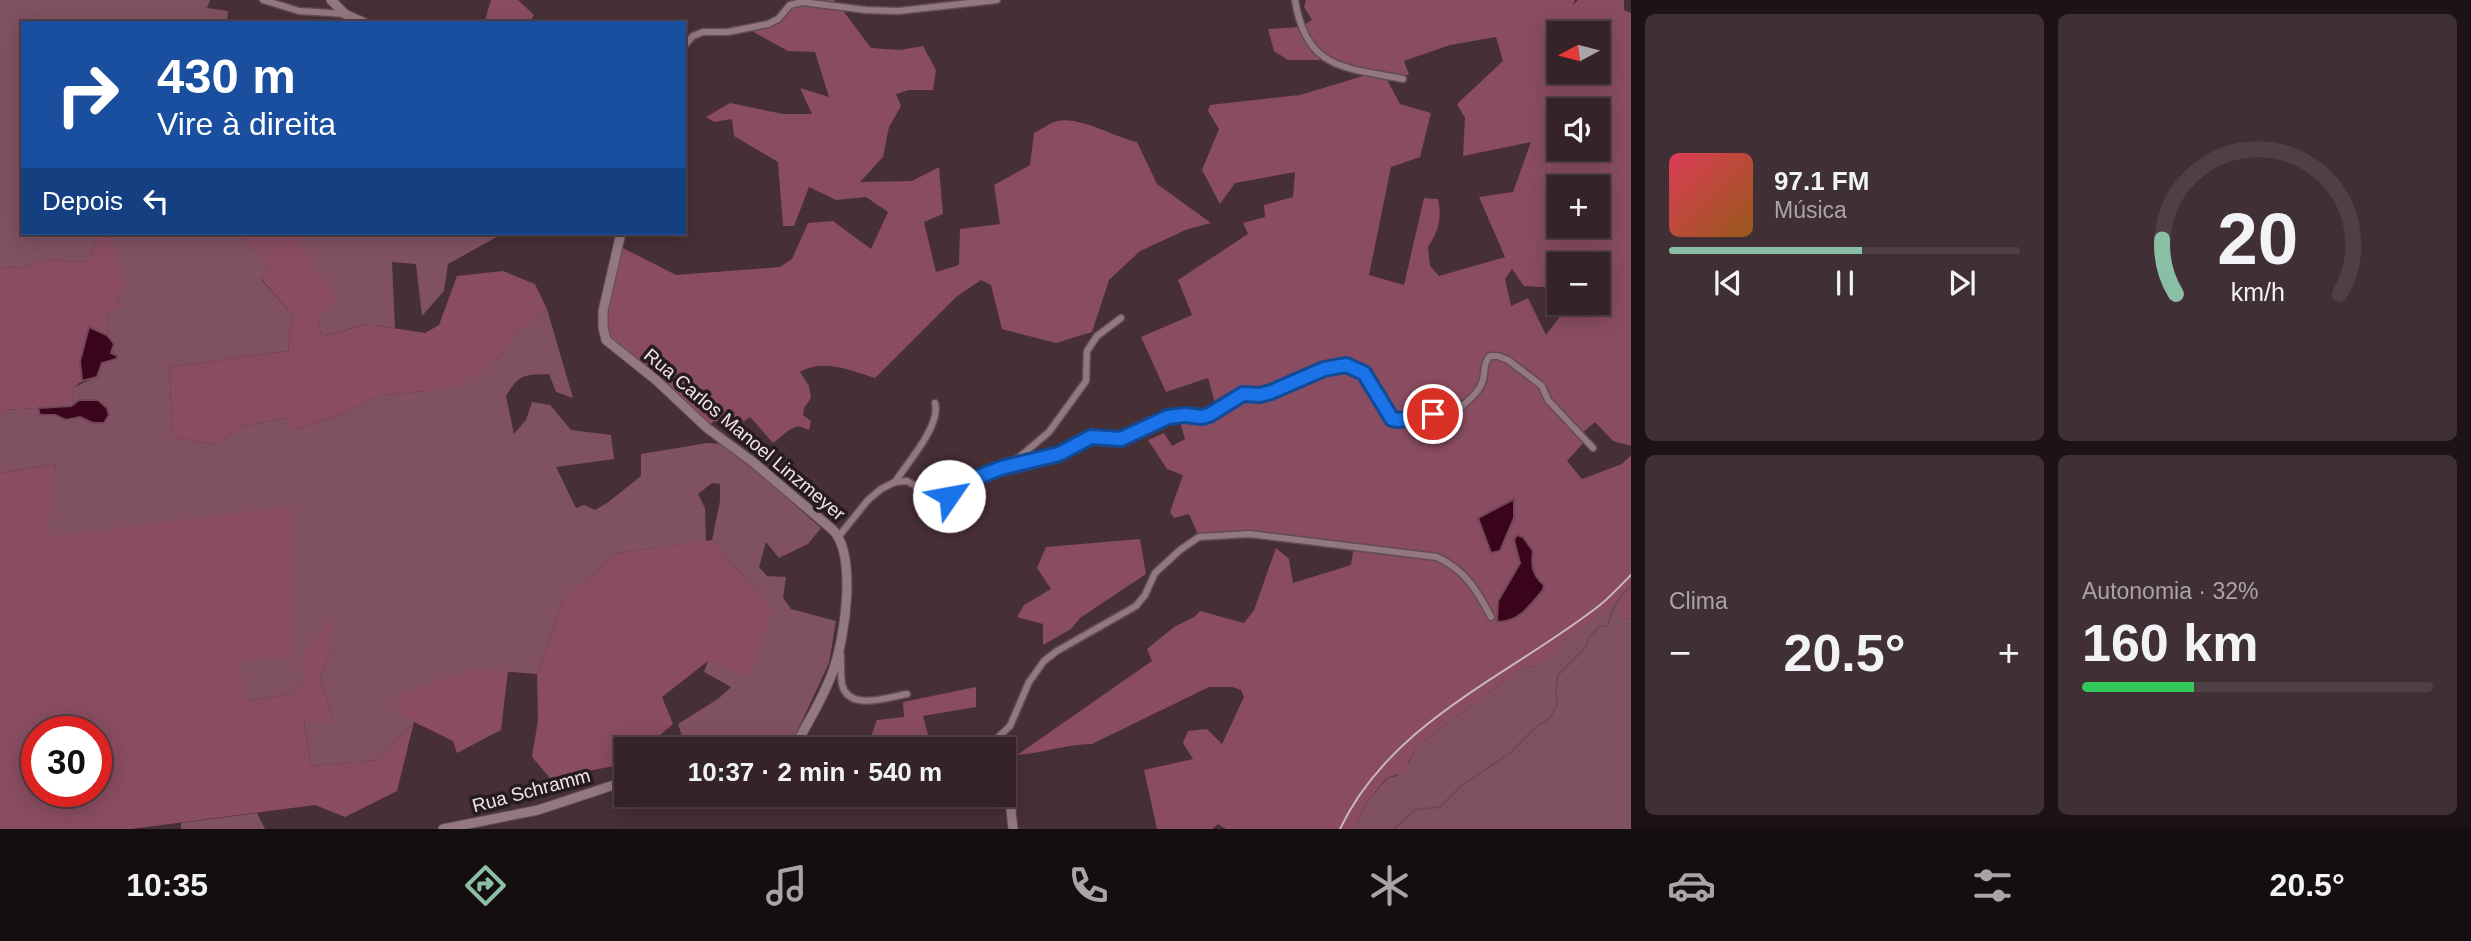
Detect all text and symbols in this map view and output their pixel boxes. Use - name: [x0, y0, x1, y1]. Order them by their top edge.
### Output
- north arrow: [1547, 21, 1610, 84]
- map controls: [1547, 21, 1610, 315]
- icon: right: [42, 49, 133, 140]
- text: 430 m: [157, 49, 296, 103]
- button: sound: [1547, 98, 1610, 161]
- text: Vire à direita: [157, 106, 336, 142]
- text: 97.1 FM: [1774, 166, 1869, 196]
- button: +: [1547, 175, 1610, 238]
- icon: left: [137, 182, 175, 220]
- text: Depois: [42, 186, 123, 216]
- text: Música: [1774, 197, 1847, 223]
- text: 20: [2217, 198, 2298, 279]
- button: −: [1547, 252, 1610, 315]
- icon: previous: [1709, 264, 1747, 302]
- icon: pause: [1826, 264, 1864, 302]
- icon: next: [1943, 264, 1981, 302]
- text: km/h: [2230, 278, 2285, 306]
- street label: Rua Carlos Manoel Linzmeyer: [640, 344, 850, 525]
- pin: [1403, 384, 1463, 444]
- icon: arrive: [1414, 395, 1452, 433]
- position arrow: [912, 459, 986, 533]
- text: Autonomia · 32%: [2082, 578, 2258, 604]
- text: Clima: [1669, 588, 1728, 614]
- text: 160 km: [2082, 614, 2258, 672]
- text: 20.5°: [1783, 624, 1906, 682]
- text: −: [1669, 632, 1691, 674]
- text: +: [1998, 632, 2020, 674]
- speed limit sign: 30: [21, 716, 112, 807]
- text: 10:37 · 2 min · 540 m: [688, 757, 942, 787]
- street label: Rua Schramm: [470, 765, 592, 816]
- icon: directions: [461, 861, 510, 910]
- icon: music: [762, 861, 811, 910]
- icon: phone: [1064, 861, 1113, 910]
- icon: climate: [1365, 861, 1414, 910]
- icon: car: [1667, 861, 1716, 910]
- icon: filters: [1968, 861, 2017, 910]
- text: 10:35: [126, 867, 208, 903]
- text: 20.5°: [2270, 867, 2345, 903]

